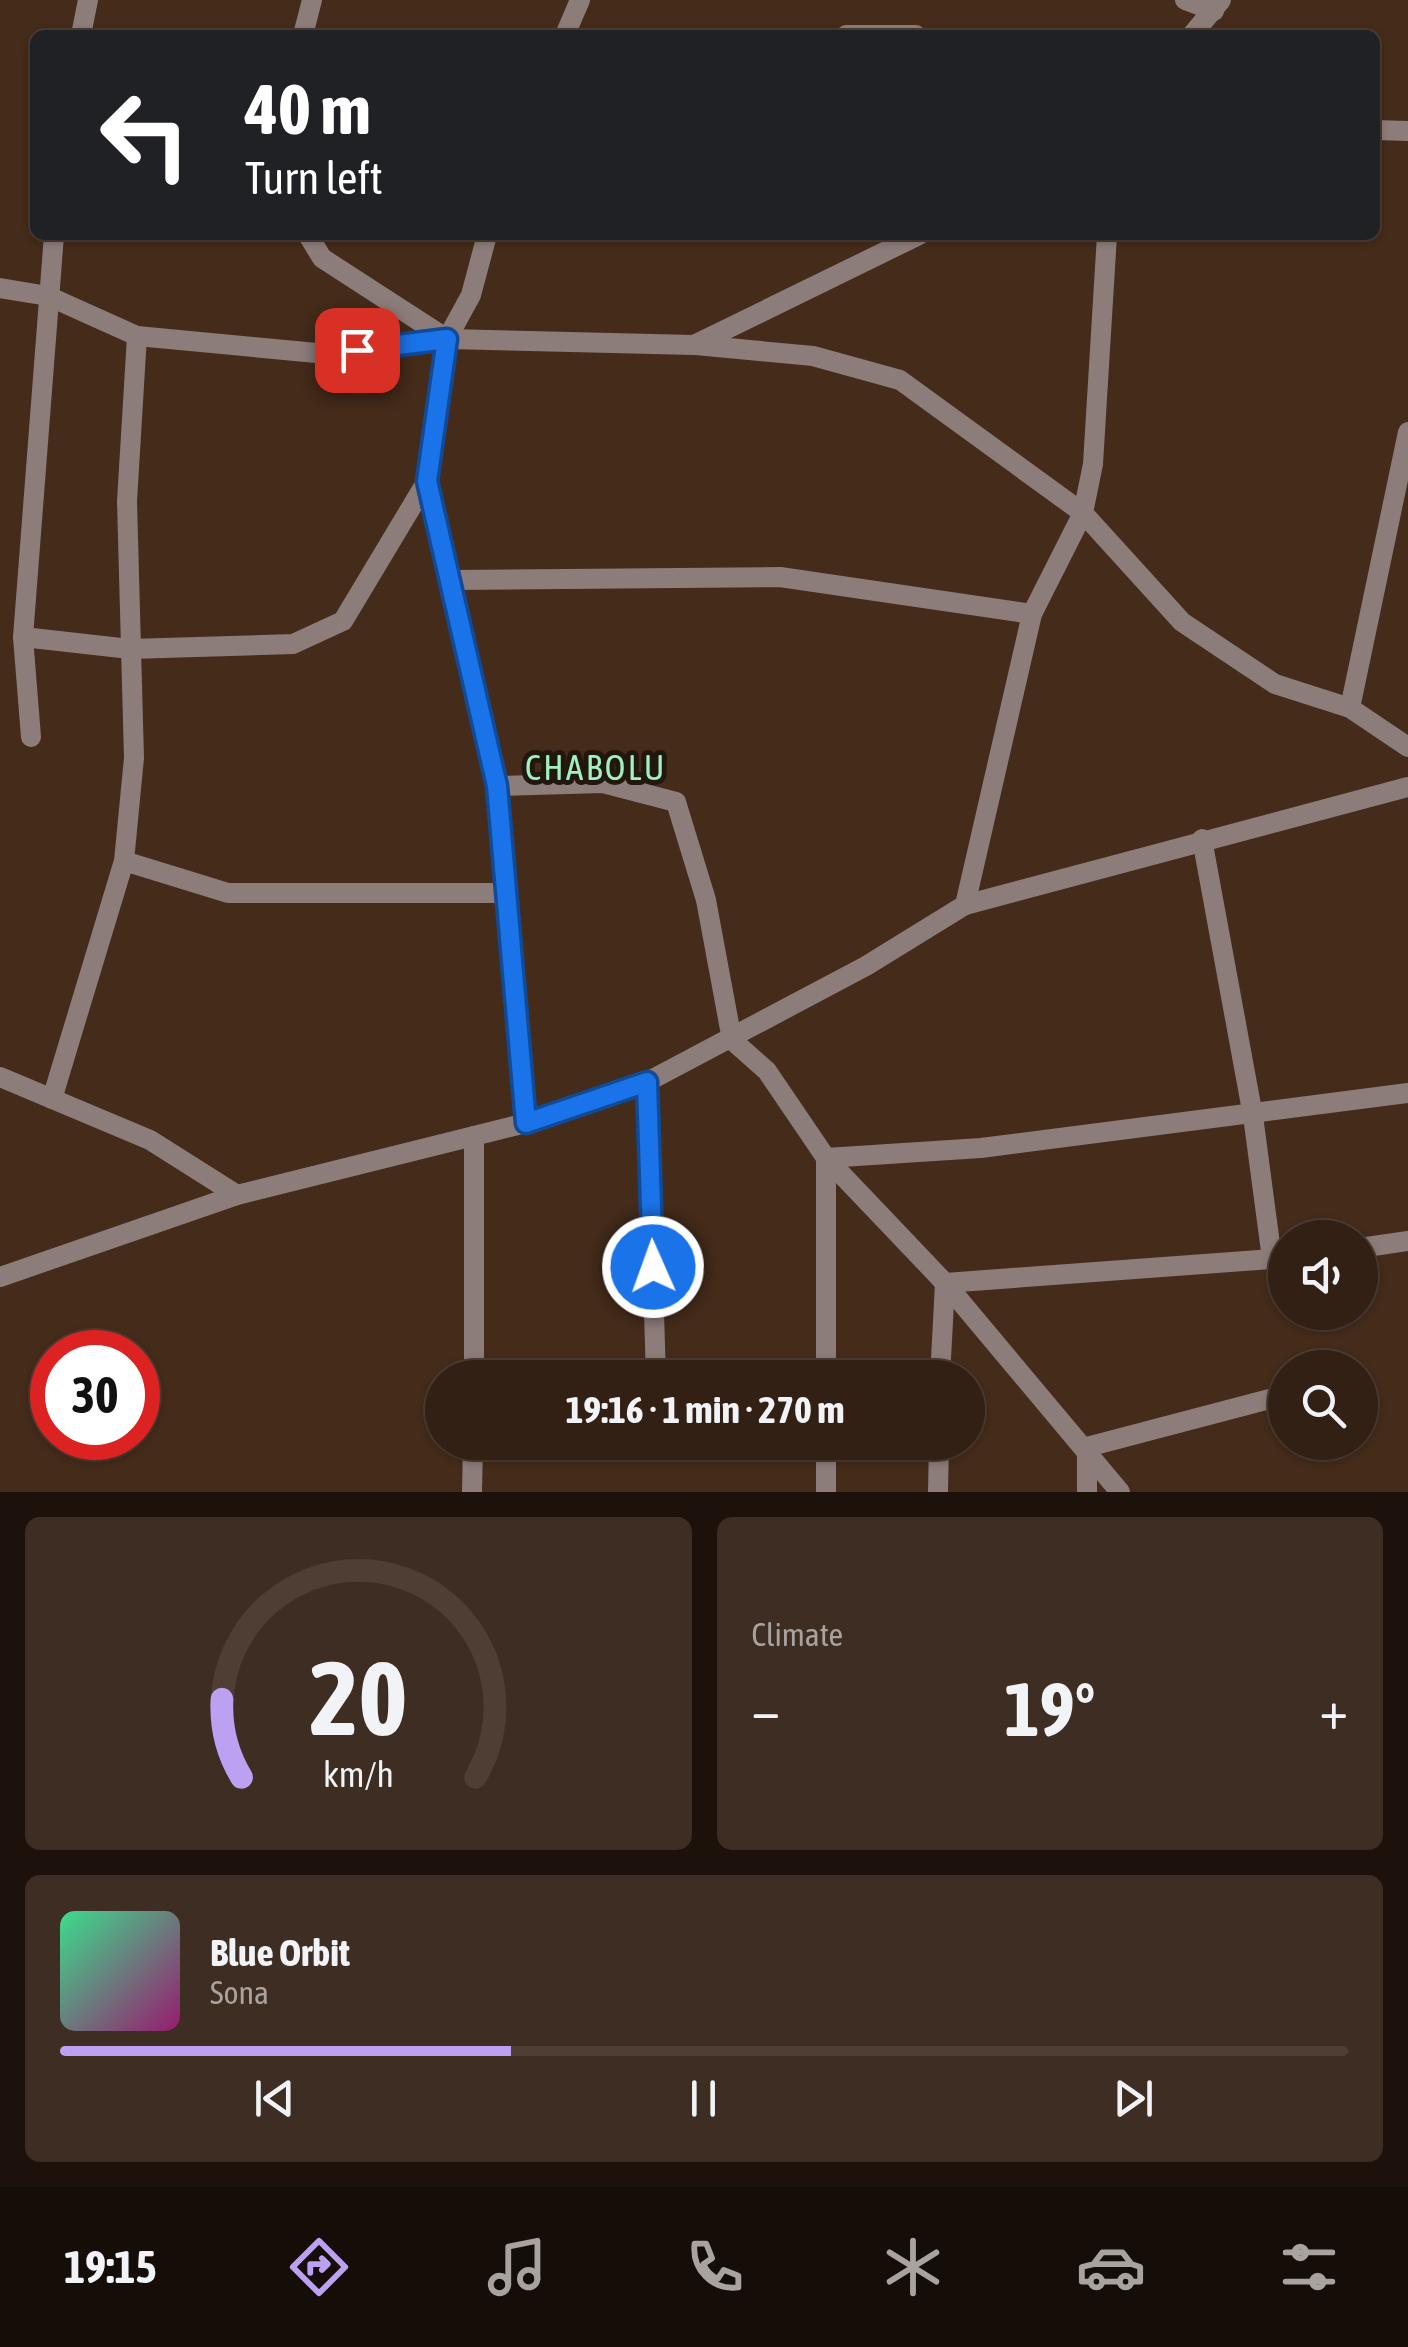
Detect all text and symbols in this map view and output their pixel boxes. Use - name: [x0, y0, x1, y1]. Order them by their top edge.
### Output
- text: 40 m: [245, 69, 371, 149]
- icon: left: [80, 70, 210, 200]
- text: Turn left: [245, 152, 383, 204]
- pin: [315, 308, 400, 393]
- icon: arrive: [330, 323, 385, 378]
- district label: CHABOLU: [525, 747, 667, 787]
- position arrow: [601, 1215, 705, 1319]
- map controls: [1268, 1220, 1378, 1460]
- button: sound: [1268, 1220, 1378, 1330]
- speed limit sign: 30: [30, 1330, 160, 1460]
- button: search: [1268, 1350, 1378, 1460]
- text: 19:16 · 1 min · 270 m: [565, 1388, 845, 1431]
- text: Climate: [752, 1616, 843, 1653]
- text: 20: [309, 1638, 407, 1757]
- text: 19°: [1004, 1666, 1095, 1752]
- text: −: [752, 1678, 780, 1741]
- text: +: [1319, 1678, 1348, 1741]
- text: km/h: [323, 1754, 394, 1795]
- text: Blue Orbit: [210, 1931, 350, 1974]
- text: Sona: [210, 1974, 269, 2011]
- icon: previous: [247, 2071, 302, 2126]
- icon: pause: [676, 2071, 731, 2126]
- icon: next: [1106, 2071, 1161, 2126]
- icon: directions: [284, 2232, 354, 2302]
- icon: music: [482, 2232, 552, 2302]
- icon: phone: [680, 2232, 750, 2302]
- icon: climate: [878, 2232, 948, 2302]
- icon: car: [1076, 2232, 1146, 2302]
- icon: filters: [1274, 2232, 1344, 2302]
- text: 19:15: [64, 2241, 157, 2293]

